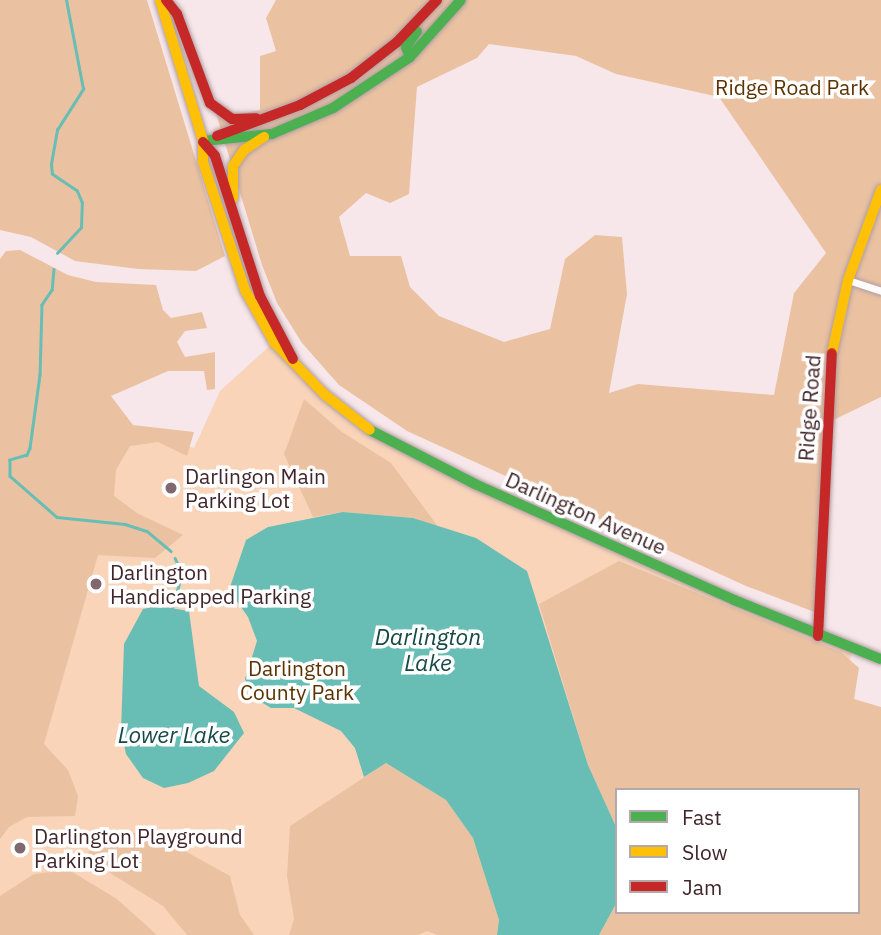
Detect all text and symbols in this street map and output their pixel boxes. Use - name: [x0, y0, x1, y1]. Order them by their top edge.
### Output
- park label: Ridge Road Park: [715, 74, 869, 100]
- street label: Ridge Road: [793, 354, 825, 462]
- place label: Darlingon Main Parking Lot: [185, 463, 326, 513]
- street label: Darlington Avenue: [502, 466, 670, 560]
- marker: Darlingon Main Parking Lot: [163, 480, 179, 496]
- place label: Darlington Handicapped Parking: [110, 559, 311, 609]
- marker: Darlington Handicapped Parking: [88, 576, 104, 592]
- water label: Darlington Lake: [375, 622, 481, 676]
- park label: Darlington County Park: [240, 655, 354, 705]
- water label: Lower Lake: [118, 720, 230, 748]
- legend: [615, 788, 860, 914]
- text: Fast: [682, 803, 722, 831]
- place label: Darlington Playground Parking Lot: [34, 823, 243, 873]
- text: Slow: [682, 838, 728, 866]
- marker: Darlington Playground Parking Lot: [12, 840, 28, 856]
- text: Jam: [682, 873, 722, 901]

